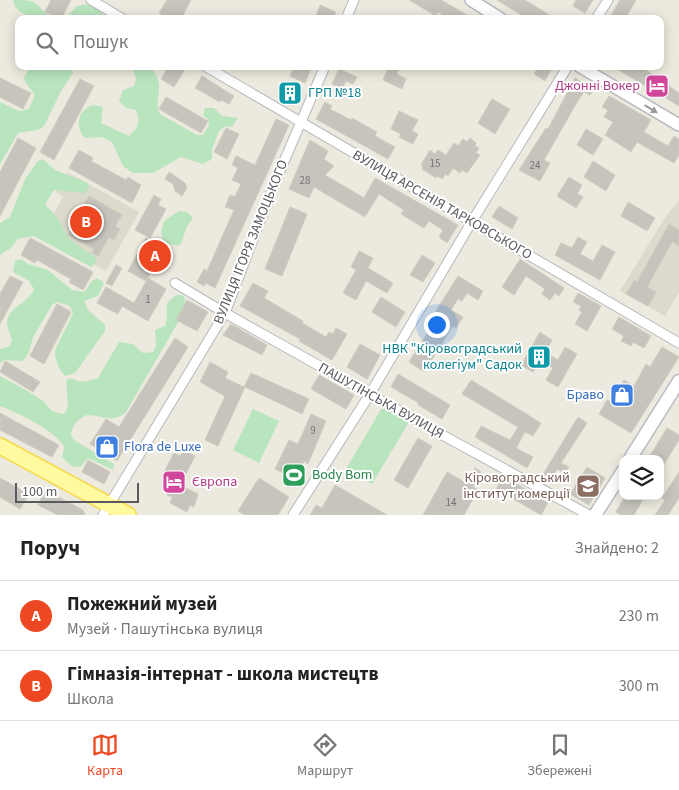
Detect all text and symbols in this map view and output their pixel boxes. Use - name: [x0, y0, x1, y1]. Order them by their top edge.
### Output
- search box: [15, 15, 664, 70]
- icon: search: [33, 29, 61, 57]
- text: Пошук: [73, 29, 128, 56]
- hotel icon: Джонні Вокер: [644, 73, 670, 99]
- place label: Джонні Вокер: [555, 76, 640, 96]
- building icon: ГРП №18: [277, 80, 303, 106]
- place label: ГРП №18: [308, 83, 361, 103]
- one-way arrow: [645, 104, 658, 113]
- street label: ВУЛИЦЯ АРСЕНІЯ ТАРКОВСЬКОГО: [349, 145, 535, 265]
- house number: 15: [430, 156, 440, 171]
- street label: ВУЛИЦЯ ІГОРЯ ЗАМОЦЬКОГО: [209, 157, 293, 327]
- house number: 24: [530, 158, 541, 173]
- house number: 28: [300, 173, 311, 188]
- pin: B: [70, 203, 102, 241]
- pin: A: [139, 237, 171, 275]
- house number: 1: [145, 292, 151, 307]
- your location: [424, 312, 450, 338]
- place label: НВК "Кіровоградський колегіум" Садок: [382, 339, 522, 375]
- building icon: НВК "Кіровоградський колегіум" Садок: [526, 344, 552, 370]
- street label: ПАШУТІНСЬКА ВУЛИЦЯ: [315, 358, 447, 444]
- shop icon: Браво: [609, 382, 635, 408]
- place label: Браво: [567, 385, 604, 405]
- house number: 9: [310, 423, 316, 438]
- shop icon: Flora de Luxe: [94, 434, 120, 460]
- place label: Flora de Luxe: [124, 437, 201, 457]
- map controls: [619, 455, 664, 500]
- button: layers: [619, 455, 664, 500]
- sports icon: Body Bom: [281, 462, 307, 488]
- place label: Body Bom: [312, 465, 372, 485]
- place label: Кіровоградський інститут комерції: [463, 468, 570, 504]
- hotel icon: Європа: [161, 469, 187, 495]
- place label: Європа: [192, 472, 237, 492]
- school or university icon: Кіровоградський інститут комерції: [575, 473, 601, 499]
- scale bar: [15, 480, 139, 503]
- text: 100 m: [22, 482, 57, 502]
- house number: 14: [446, 495, 457, 510]
- text: Поруч: [20, 533, 80, 563]
- text: Знайдено: 2: [575, 537, 659, 559]
- text: Пожежний музей: [67, 591, 217, 618]
- text: A: [31, 605, 41, 627]
- text: 230 m: [619, 605, 659, 627]
- text: Музей · Пашутінська вулиця: [67, 618, 263, 640]
- text: Гімназія-інтернат - школа мистецтв: [67, 661, 379, 688]
- text: B: [31, 675, 41, 697]
- text: 300 m: [619, 675, 659, 697]
- text: Школа: [67, 688, 114, 710]
- tab: Карта: [87, 731, 123, 781]
- tab: Маршрут: [297, 731, 353, 781]
- tab: Збережені: [527, 731, 592, 781]

